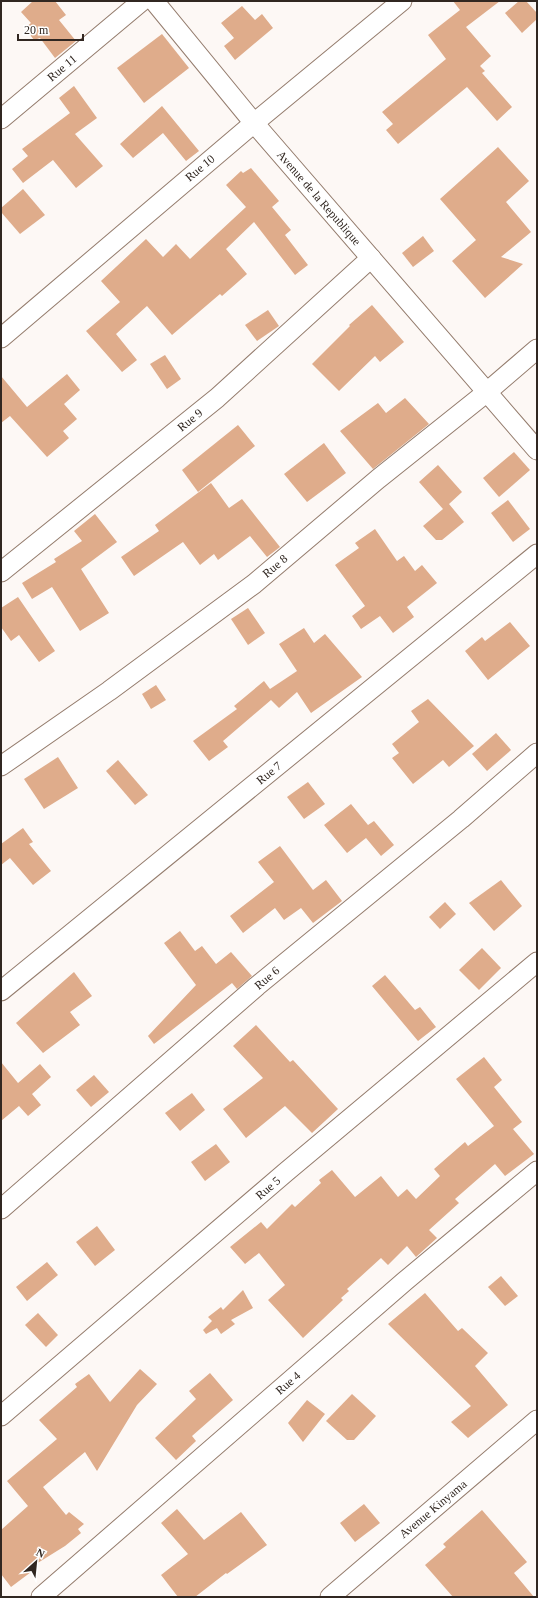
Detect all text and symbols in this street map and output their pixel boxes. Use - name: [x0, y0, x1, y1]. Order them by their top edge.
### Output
- scale bar: [18, 16, 83, 42]
- text: 20 m: [24, 23, 49, 37]
- street label: Rue 11: [45, 52, 79, 84]
- street label: Avenue de la Republique: [274, 148, 364, 248]
- street label: Rue 10: [182, 152, 218, 184]
- street label: Rue 9: [175, 406, 205, 434]
- street label: Rue 8: [260, 552, 290, 580]
- street label: Rue 7: [254, 759, 284, 787]
- street label: Rue 6: [252, 964, 282, 992]
- street label: Rue 5: [253, 1173, 283, 1203]
- street label: Rue 4: [273, 1368, 303, 1398]
- street label: Avenue Kinyama: [397, 1476, 470, 1541]
- north arrow: [16, 1542, 56, 1582]
- text: N: [34, 1546, 47, 1560]

